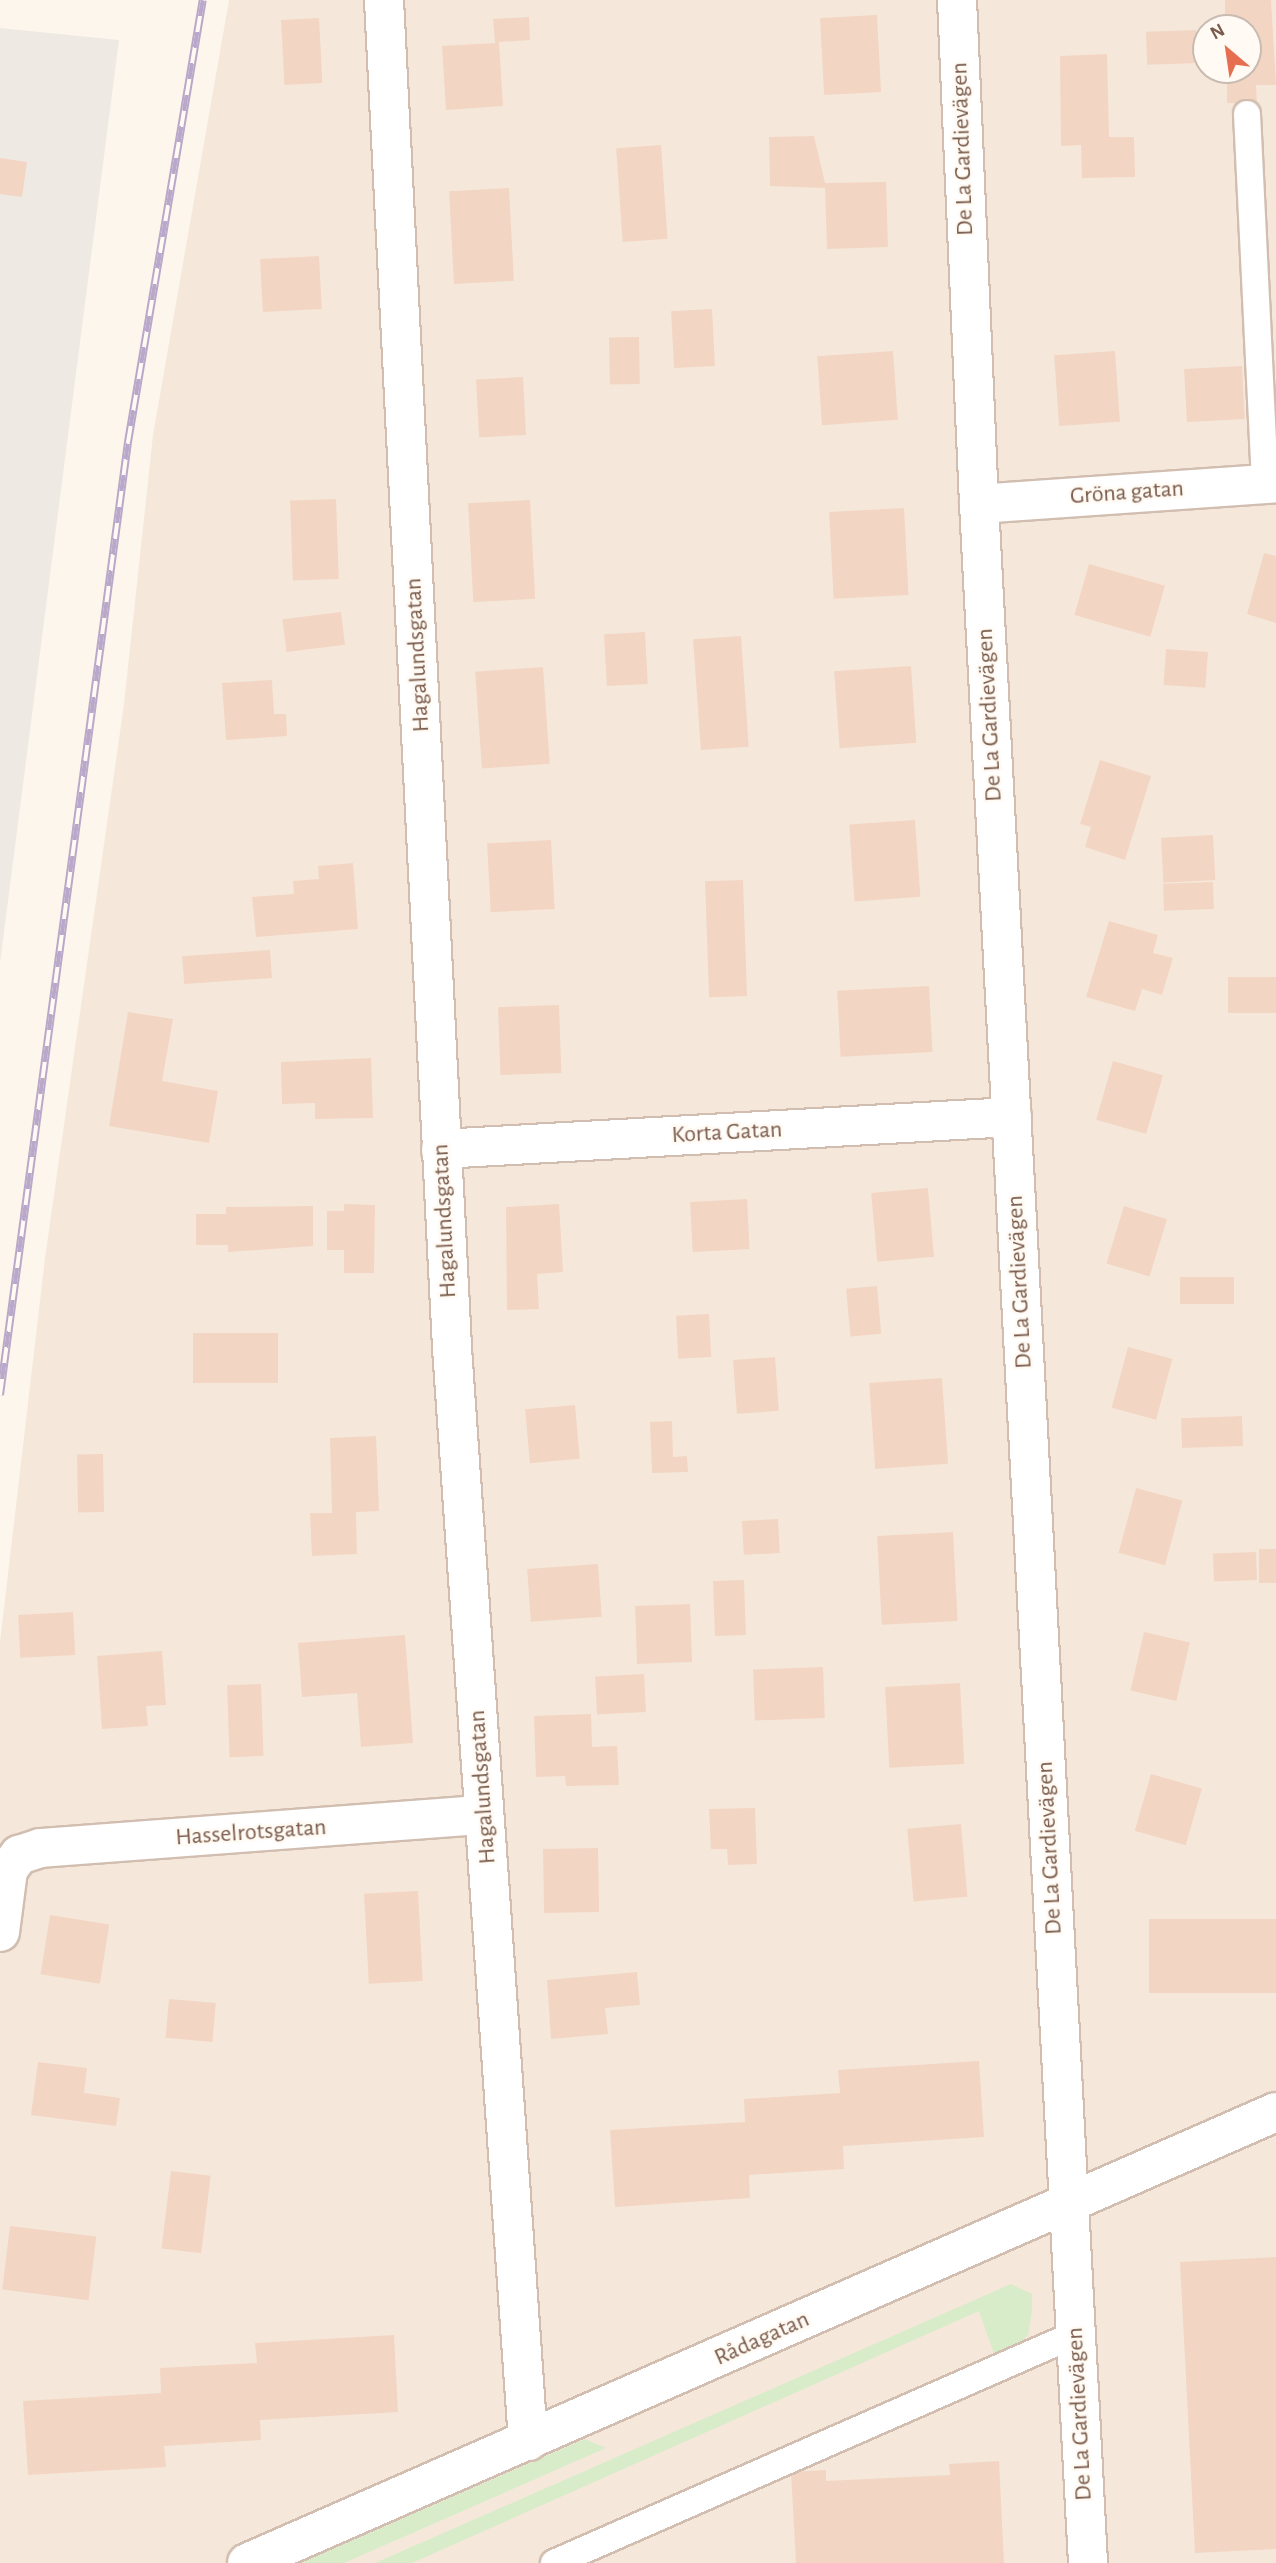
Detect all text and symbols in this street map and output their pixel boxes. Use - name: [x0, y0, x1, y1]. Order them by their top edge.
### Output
- north arrow: [1192, 14, 1262, 84]
- text: N: [1207, 20, 1228, 43]
- street label: De La Gardievägen: [946, 62, 980, 236]
- street label: Gröna gatan: [1069, 475, 1185, 511]
- street label: Hagalundsgatan: [400, 577, 436, 733]
- street label: De La Gardievägen: [971, 628, 1009, 802]
- street label: Korta Gatan: [671, 1116, 783, 1150]
- street label: Hagalundsgatan: [427, 1143, 463, 1299]
- street label: De La Gardievägen: [1001, 1195, 1039, 1369]
- street label: Hagalundsgatan: [463, 1709, 503, 1865]
- street label: De La Gardievägen: [1031, 1761, 1069, 1935]
- street label: Hasselrotsgatan: [175, 1813, 327, 1853]
- street label: Rådagatan: [710, 2305, 814, 2373]
- street label: De La Gardievägen: [1061, 2327, 1099, 2501]

